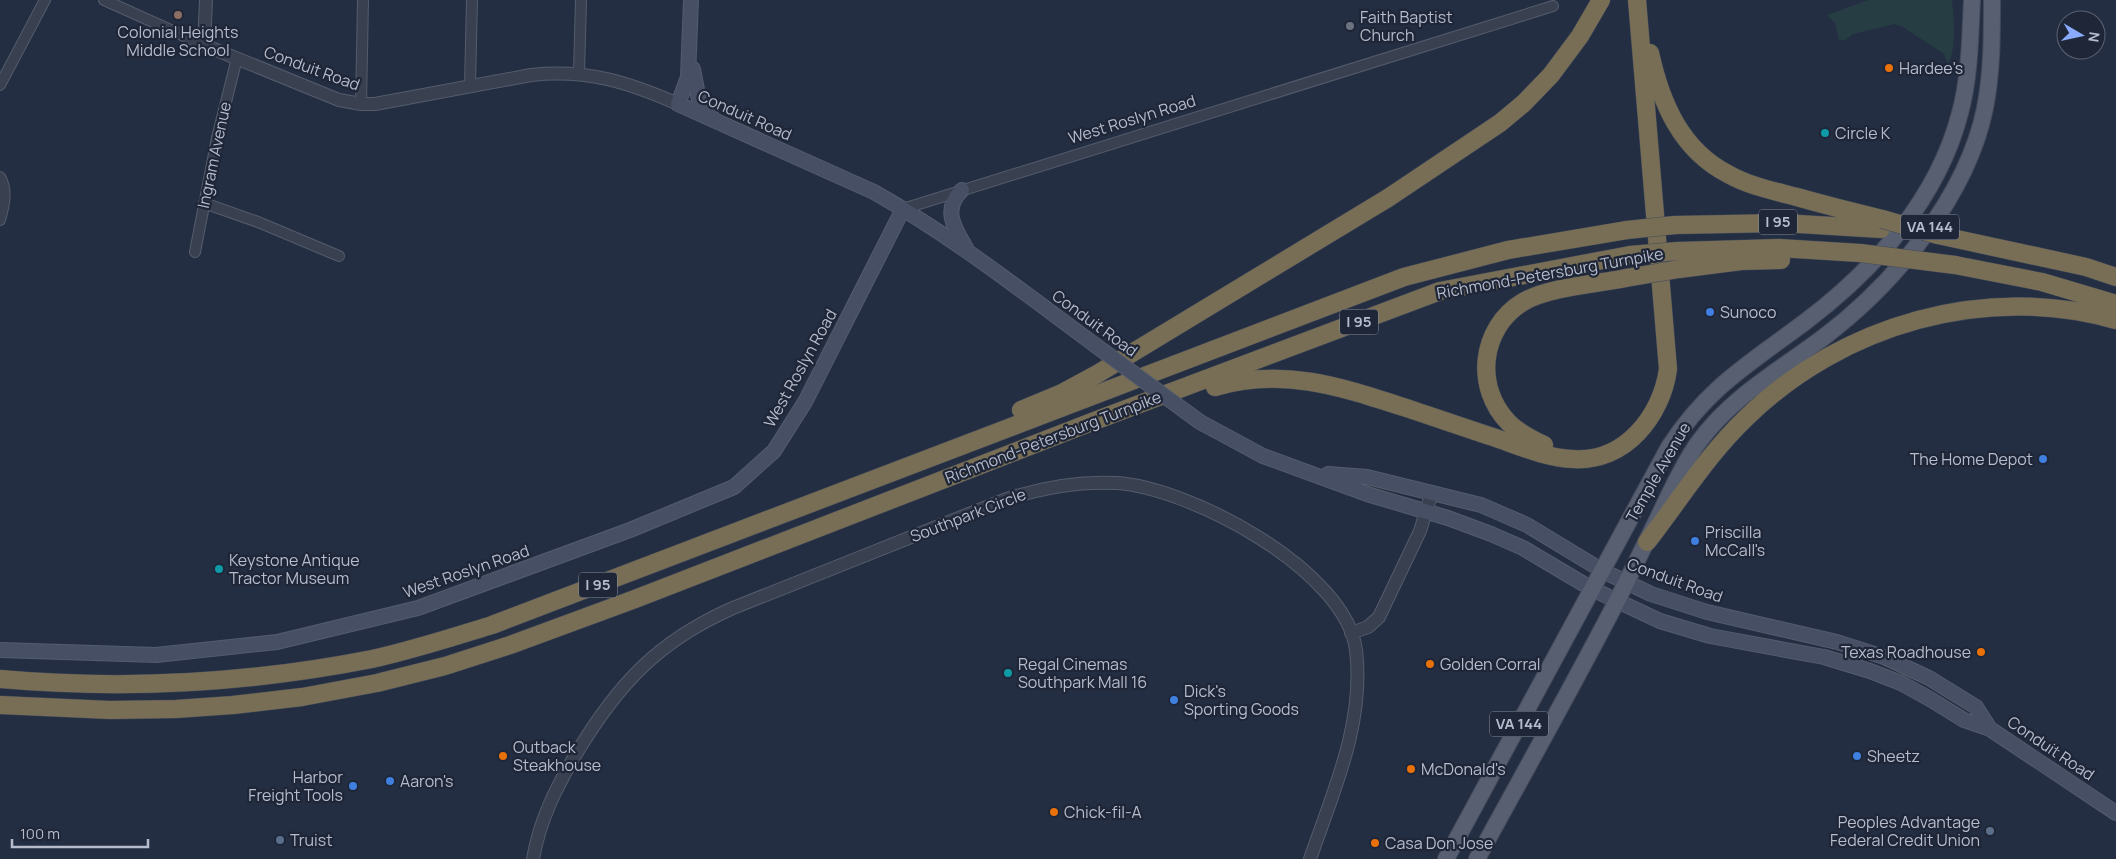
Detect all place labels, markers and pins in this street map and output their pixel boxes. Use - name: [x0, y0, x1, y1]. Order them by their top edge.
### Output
- place label: Faith Baptist Church: [1360, 6, 1453, 46]
- marker: Colonial Heights Middle School: [172, 9, 184, 21]
- marker: Faith Baptist Church: [1344, 20, 1356, 32]
- place label: Colonial Heights Middle School: [118, 21, 239, 61]
- place label: Hardee's: [1899, 57, 1963, 79]
- marker: Hardee's: [1883, 62, 1895, 74]
- place label: Circle K: [1835, 122, 1891, 144]
- marker: Circle K: [1819, 127, 1831, 139]
- place label: Sunoco: [1720, 301, 1776, 323]
- marker: Sunoco: [1704, 306, 1716, 318]
- place label: The Home Depot: [1910, 448, 2033, 470]
- marker: The Home Depot: [2037, 453, 2049, 465]
- place label: Priscilla McCall's: [1705, 521, 1765, 561]
- marker: Priscilla McCall's: [1689, 535, 1701, 547]
- place label: Keystone Antique Tractor Museum: [229, 549, 360, 589]
- marker: Keystone Antique Tractor Museum: [213, 563, 225, 575]
- place label: Texas Roadhouse: [1841, 641, 1971, 663]
- marker: Texas Roadhouse: [1975, 646, 1987, 658]
- place label: Regal Cinemas Southpark Mall 16: [1018, 653, 1147, 693]
- place label: Golden Corral: [1440, 653, 1541, 675]
- marker: Golden Corral: [1424, 658, 1436, 670]
- marker: Regal Cinemas Southpark Mall 16: [1002, 667, 1014, 679]
- place label: Dick's Sporting Goods: [1184, 680, 1299, 720]
- marker: Dick's Sporting Goods: [1168, 694, 1180, 706]
- place label: Outback Steakhouse: [513, 736, 601, 776]
- place label: Sheetz: [1867, 745, 1920, 767]
- marker: Outback Steakhouse: [497, 750, 509, 762]
- marker: Sheetz: [1851, 750, 1863, 762]
- place label: McDonald's: [1421, 758, 1506, 780]
- marker: McDonald's: [1405, 763, 1417, 775]
- place label: Harbor Freight Tools: [248, 766, 343, 806]
- place label: Aaron's: [400, 770, 454, 792]
- marker: Aaron's: [384, 775, 396, 787]
- marker: Harbor Freight Tools: [347, 780, 359, 792]
- place label: Chick-fil-A: [1064, 801, 1142, 823]
- marker: Chick-fil-A: [1048, 806, 1060, 818]
- place label: Peoples Advantage Federal Credit Union: [1830, 811, 1980, 851]
- marker: Peoples Advantage Federal Credit Union: [1984, 825, 1996, 837]
- place label: Truist: [290, 829, 333, 851]
- place label: Casa Don Jose: [1385, 832, 1493, 854]
- marker: Truist: [274, 834, 286, 846]
- marker: Casa Don Jose: [1369, 837, 1381, 849]

